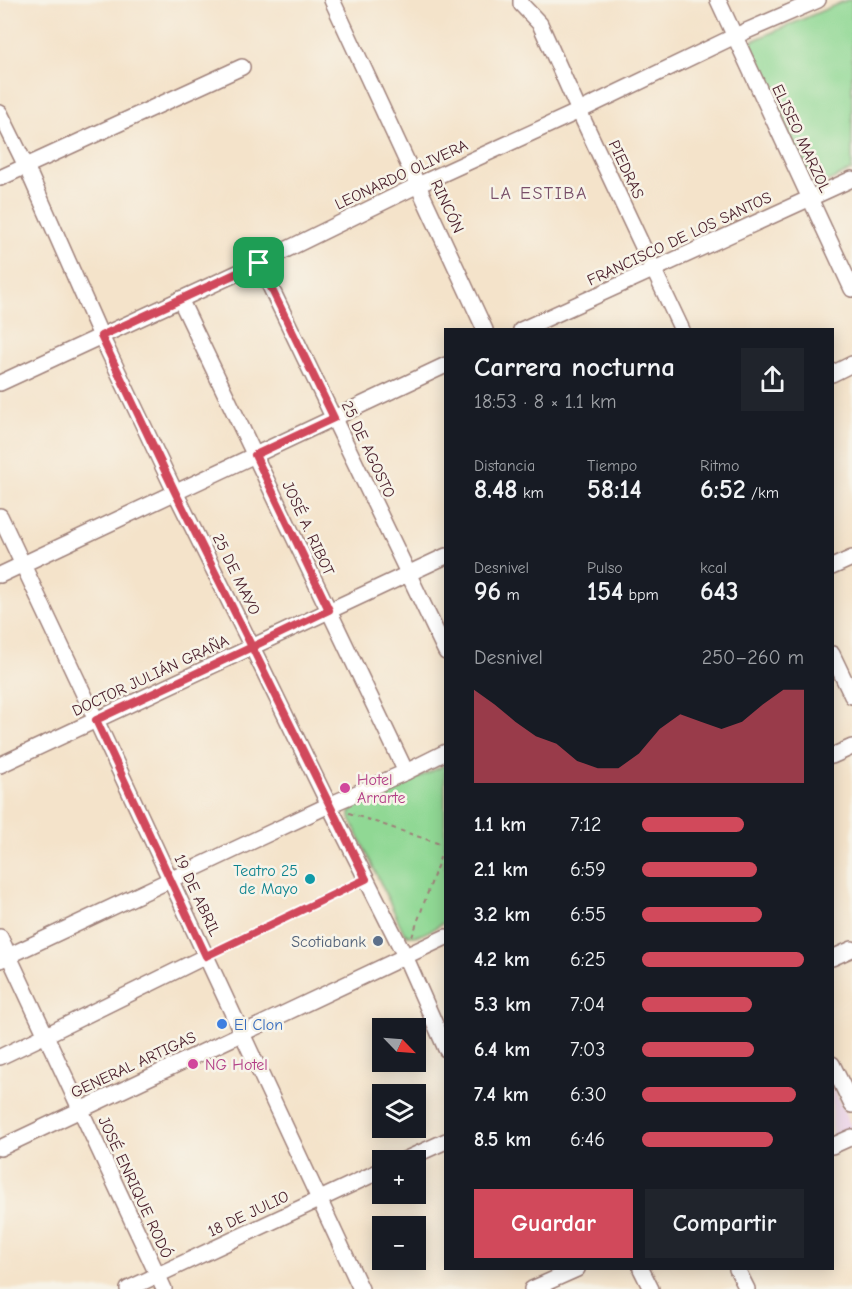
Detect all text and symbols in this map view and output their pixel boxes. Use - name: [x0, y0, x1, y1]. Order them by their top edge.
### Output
- street label: ELISEO MARZOL: [768, 81, 834, 195]
- street label: LEONARDO OLIVERA: [332, 136, 471, 214]
- street label: PIEDRAS: [605, 137, 648, 202]
- street label: RINCÓN: [427, 176, 468, 236]
- district label: LA ESTIBA: [490, 183, 588, 204]
- street label: FRANCISCO DE LOS SANTOS: [584, 188, 775, 290]
- pin: [233, 237, 284, 288]
- icon: arrive: [242, 246, 275, 279]
- button: share: [741, 348, 804, 411]
- text: Carrera nocturna: [474, 352, 675, 383]
- text: 18:53 · 8 × 1.1 km: [474, 390, 617, 413]
- street label: 25 DE AGOSTO: [338, 398, 398, 501]
- text: Distancia: [474, 457, 535, 475]
- text: Tiempo: [587, 457, 637, 475]
- text: Ritmo: [700, 457, 739, 475]
- text: 8.48: [474, 475, 518, 505]
- text: 58:14: [587, 475, 642, 505]
- text: 6:52: [700, 475, 746, 505]
- street label: JOSÉ A. RIBOT: [278, 478, 339, 579]
- text: km: [518, 484, 544, 502]
- text: /km: [746, 484, 779, 502]
- street label: 25 DE MAYO: [209, 531, 264, 618]
- text: Desnivel: [474, 559, 529, 577]
- text: Pulso: [587, 559, 623, 577]
- text: kcal: [700, 559, 727, 577]
- text: 96: [474, 577, 501, 607]
- text: 154: [587, 577, 623, 607]
- text: 643: [700, 577, 739, 607]
- text: m: [501, 586, 520, 604]
- text: bpm: [623, 586, 659, 604]
- street label: DOCTOR JULIÁN GRAÑA: [69, 631, 232, 720]
- text: Desnivel: [474, 646, 543, 669]
- text: 250–260 m: [702, 646, 804, 669]
- place label: Hotel Arrarte: [357, 771, 405, 807]
- marker: Hotel Arrarte: [338, 781, 352, 795]
- text: 1.1 km: [474, 813, 526, 836]
- text: 7:12: [570, 813, 601, 836]
- street label: 19 DE ABRIL: [170, 852, 224, 939]
- text: 2.1 km: [474, 858, 528, 881]
- text: 6:59: [570, 858, 606, 881]
- place label: Teatro 25 de Mayo: [233, 862, 298, 898]
- marker: Teatro 25 de Mayo: [303, 872, 317, 886]
- text: 3.2 km: [474, 903, 530, 926]
- text: 6:55: [570, 903, 606, 926]
- place label: Scotiabank: [291, 933, 366, 951]
- marker: Scotiabank: [371, 934, 385, 948]
- text: 4.2 km: [474, 948, 530, 971]
- text: 6:25: [570, 948, 606, 971]
- text: 5.3 km: [474, 993, 531, 1016]
- text: 7:04: [570, 993, 605, 1016]
- place label: El Clon: [234, 1016, 283, 1034]
- marker: El Clon: [215, 1017, 229, 1031]
- north arrow: [372, 1018, 426, 1072]
- map controls: [372, 1018, 426, 1270]
- street label: GENERAL ARTIGAS: [68, 1028, 199, 1102]
- text: 6.4 km: [474, 1038, 530, 1061]
- text: 7:03: [570, 1038, 605, 1061]
- place label: NG Hotel: [205, 1056, 268, 1074]
- marker: NG Hotel: [186, 1057, 200, 1071]
- text: 7.4 km: [474, 1083, 529, 1106]
- text: 6:30: [570, 1083, 607, 1106]
- button: layers: [372, 1084, 426, 1138]
- street label: JOSÉ ENRIQUE RODÓ: [94, 1113, 177, 1261]
- text: 8.5 km: [474, 1128, 531, 1151]
- text: 6:46: [570, 1128, 605, 1151]
- button: +: [372, 1150, 426, 1204]
- street label: 18 DE JULIO: [205, 1187, 292, 1241]
- button: Guardar: [474, 1189, 633, 1258]
- button: Compartir: [645, 1189, 804, 1258]
- button: −: [372, 1216, 426, 1270]

